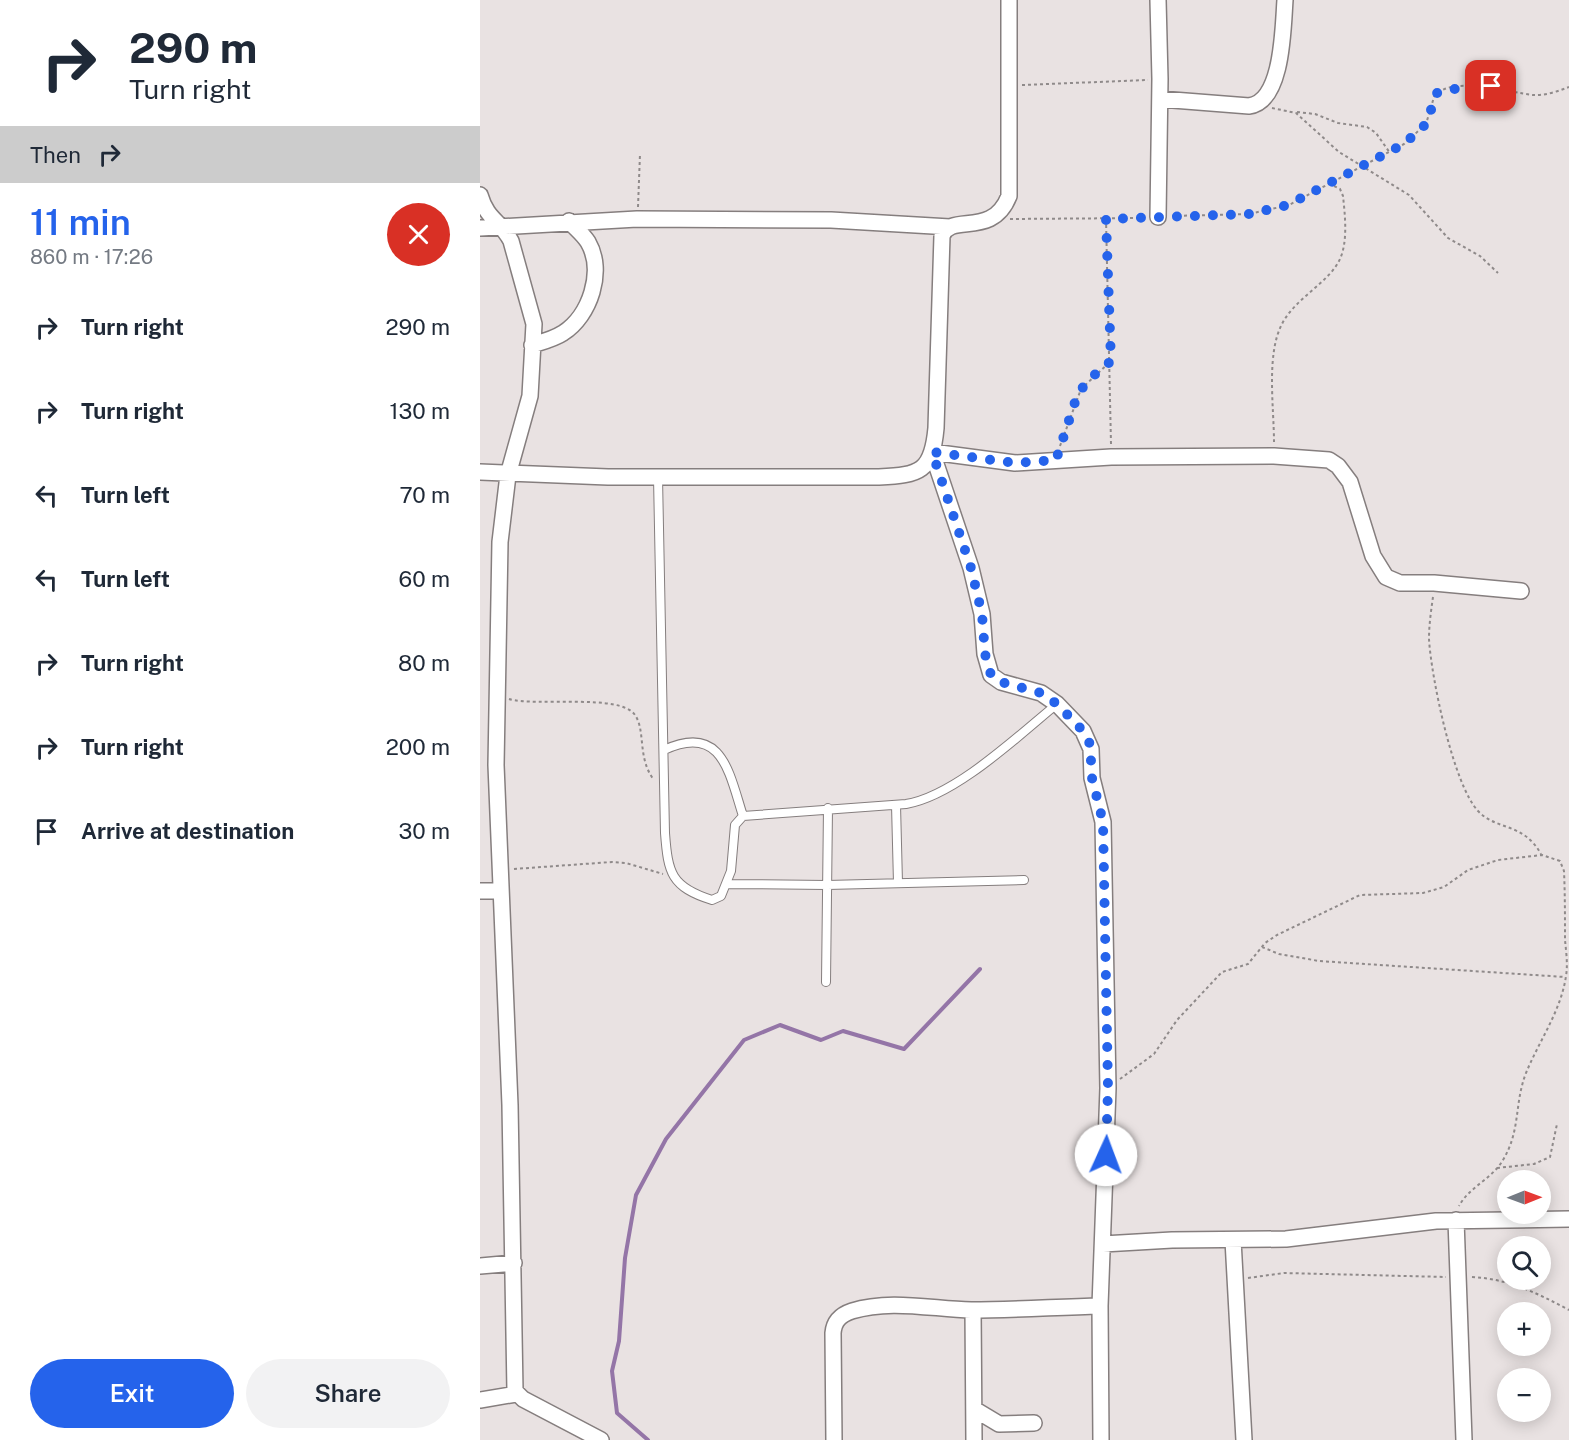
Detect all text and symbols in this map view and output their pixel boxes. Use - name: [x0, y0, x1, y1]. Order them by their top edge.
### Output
- text: 290 m: [129, 23, 257, 72]
- icon: right: [30, 24, 108, 102]
- pin: [1465, 60, 1516, 111]
- icon: arrive: [1474, 69, 1507, 102]
- text: Turn right: [129, 73, 252, 105]
- icon: right: [93, 138, 126, 171]
- text: Then: [30, 142, 81, 168]
- text: 11 min: [30, 201, 131, 243]
- button: close: [387, 203, 450, 266]
- text: 860 m · 17:26: [30, 245, 153, 269]
- icon: right: [30, 311, 63, 344]
- text: Turn right: [81, 314, 184, 340]
- text: 290 m: [385, 314, 450, 340]
- icon: right: [30, 395, 63, 428]
- text: Turn right: [81, 398, 184, 424]
- text: 130 m: [389, 398, 450, 424]
- icon: left: [30, 479, 63, 512]
- text: Turn left: [81, 482, 170, 508]
- text: 70 m: [399, 482, 450, 508]
- icon: left: [30, 563, 63, 596]
- text: Turn left: [81, 566, 170, 592]
- text: 60 m: [399, 566, 450, 592]
- icon: right: [30, 647, 63, 680]
- text: Turn right: [81, 650, 184, 676]
- text: 80 m: [398, 650, 450, 676]
- icon: right: [30, 731, 63, 764]
- text: Turn right: [81, 734, 184, 760]
- text: 200 m: [386, 734, 450, 760]
- icon: arrive: [30, 815, 63, 848]
- text: Arrive at destination: [81, 818, 294, 844]
- text: 30 m: [398, 818, 450, 844]
- position arrow: [1074, 1123, 1138, 1187]
- north arrow: [1497, 1170, 1551, 1224]
- map controls: [1497, 1170, 1551, 1422]
- button: search: [1497, 1236, 1551, 1290]
- button: +: [1497, 1302, 1551, 1356]
- button: Exit: [30, 1359, 234, 1428]
- button: Share: [246, 1359, 450, 1428]
- button: −: [1497, 1368, 1551, 1422]

